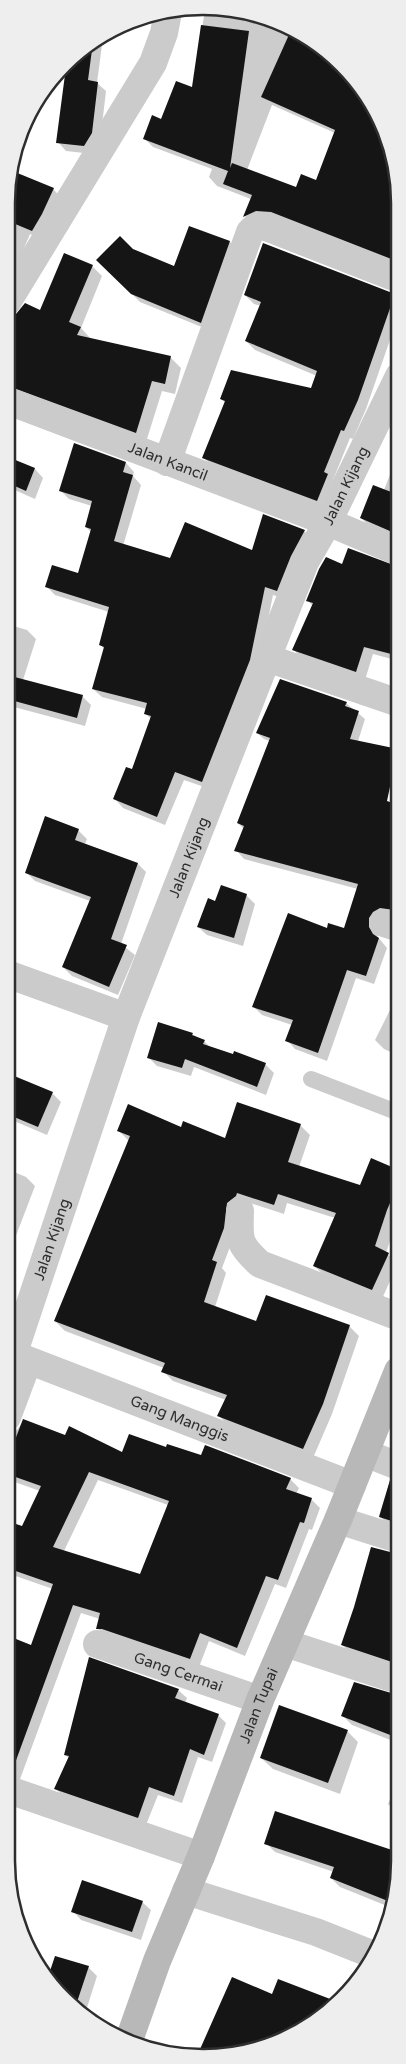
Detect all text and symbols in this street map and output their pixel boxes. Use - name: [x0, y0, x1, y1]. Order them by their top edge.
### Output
- street label: Jalan Kancil: [126, 438, 210, 485]
- street label: Jalan Kijang: [319, 443, 372, 528]
- street label: Jalan Kijang: [165, 814, 213, 900]
- street label: Jalan Kijang: [30, 1196, 74, 1283]
- street label: Gang Manggis: [128, 1391, 232, 1446]
- street label: Gang Cermai: [132, 1648, 225, 1696]
- street label: Jalan Tupai: [235, 1665, 282, 1746]

